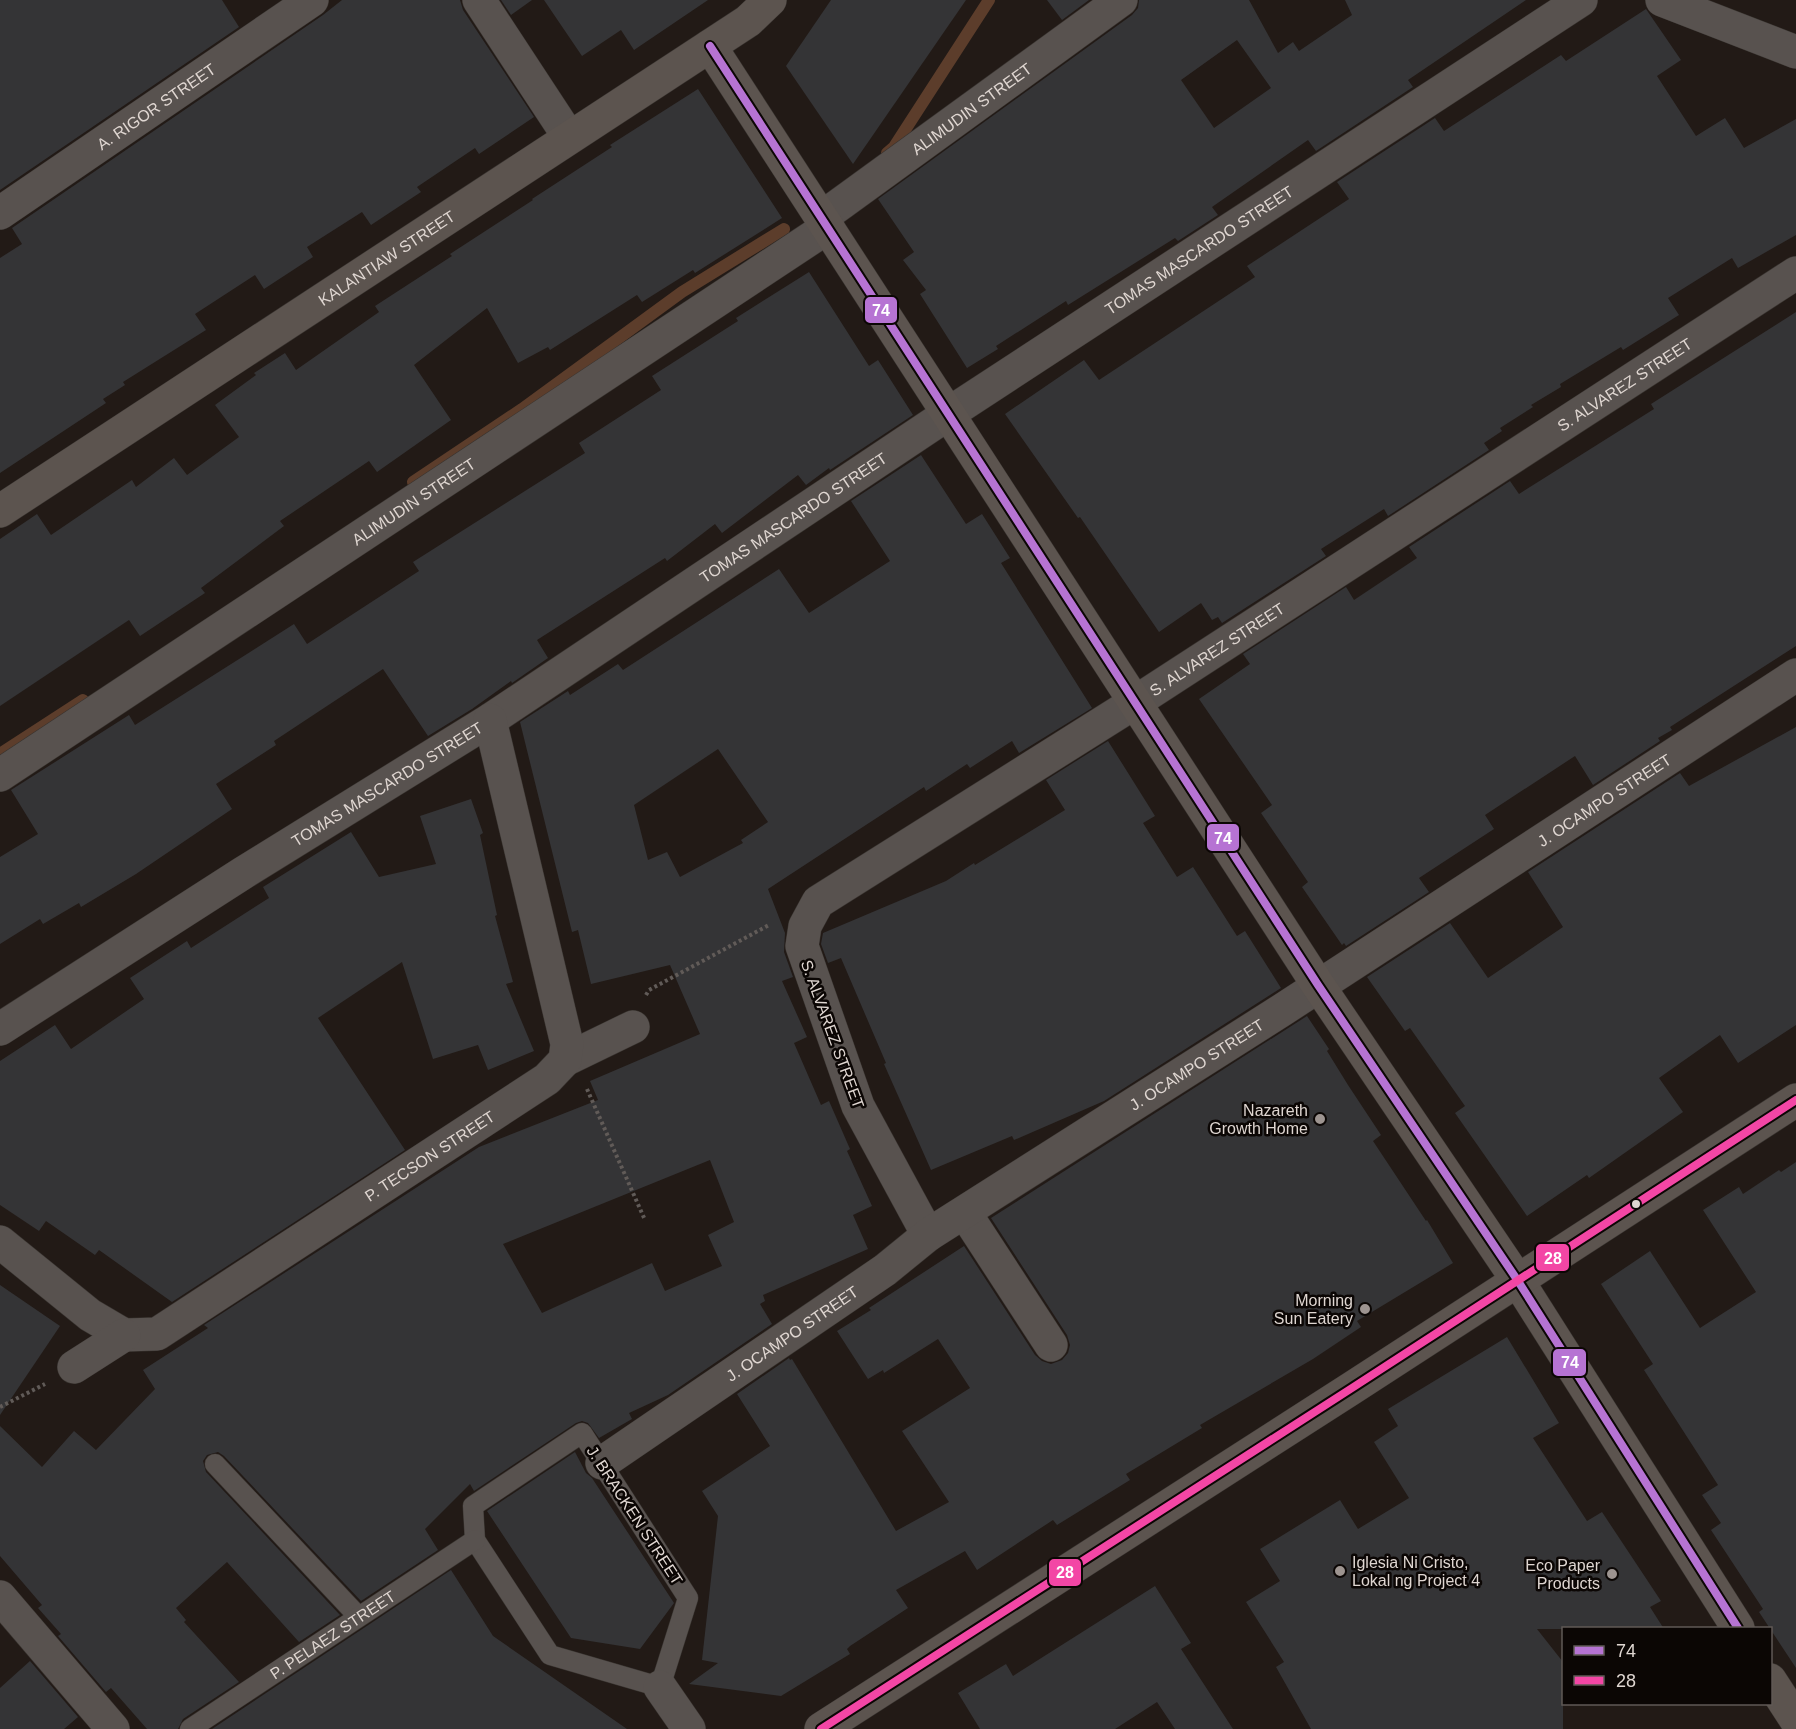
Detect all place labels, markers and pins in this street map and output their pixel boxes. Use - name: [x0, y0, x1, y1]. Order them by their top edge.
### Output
- place label: Nazareth Growth Home: [1209, 1102, 1308, 1137]
- marker: Nazareth Growth Home: [1313, 1112, 1327, 1126]
- unlabelled marker: [1630, 1198, 1642, 1210]
- place label: Morning Sun Eatery: [1274, 1292, 1353, 1327]
- marker: Morning Sun Eatery: [1358, 1302, 1372, 1316]
- place label: Iglesia Ni Cristo, Lokal ng Project 4: [1352, 1554, 1480, 1589]
- place label: Eco Paper Products: [1525, 1557, 1601, 1592]
- marker: Iglesia Ni Cristo, Lokal ng Project 4: [1333, 1564, 1347, 1578]
- marker: Eco Paper Products: [1605, 1567, 1619, 1581]

